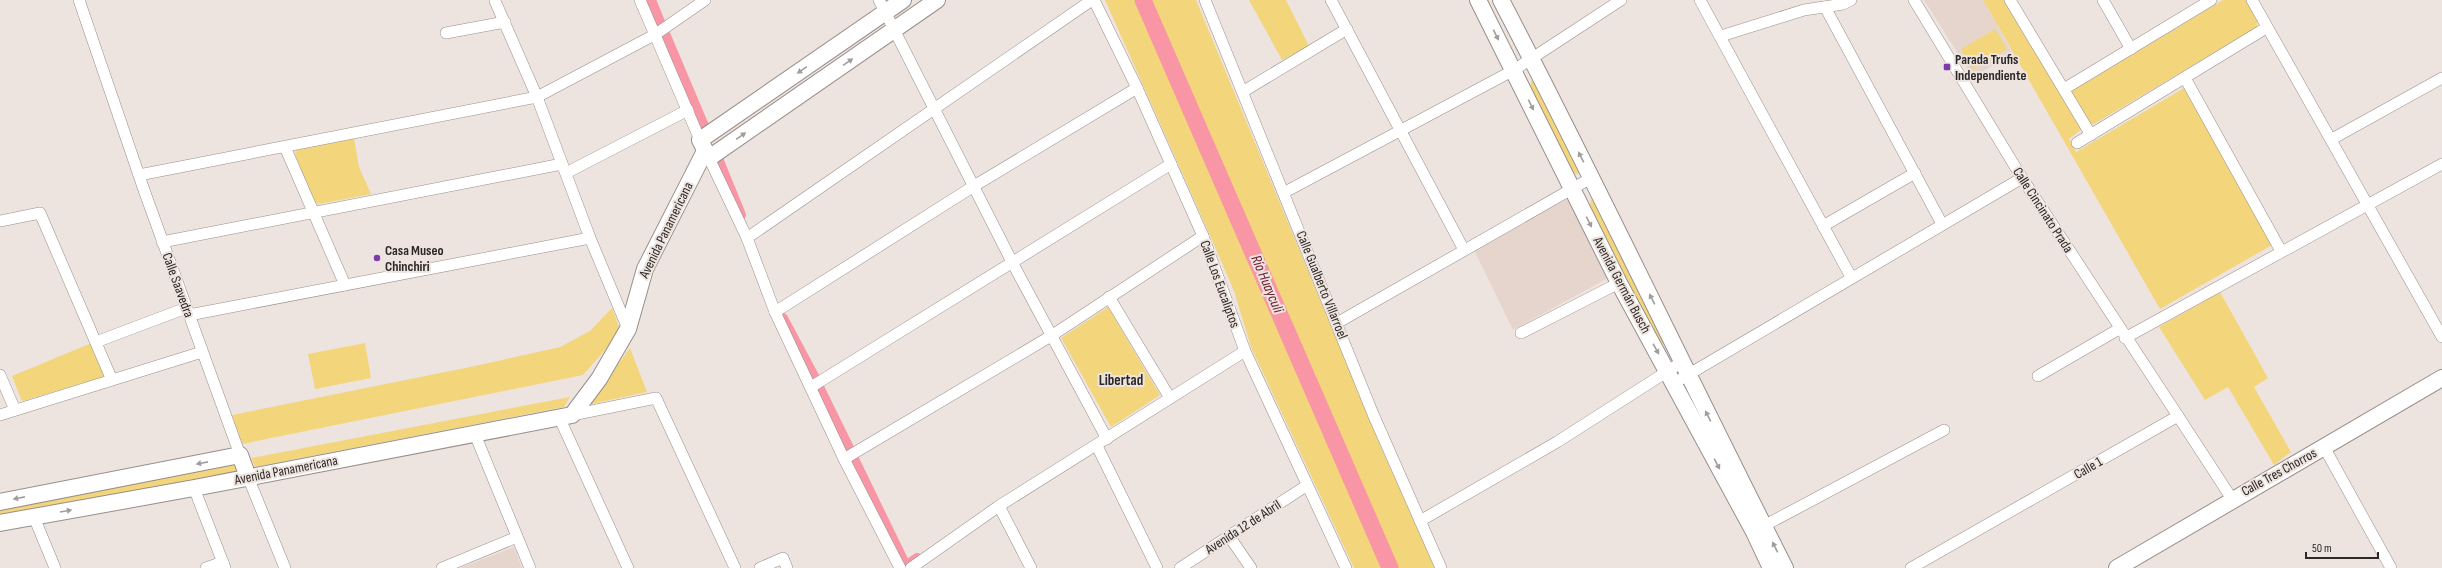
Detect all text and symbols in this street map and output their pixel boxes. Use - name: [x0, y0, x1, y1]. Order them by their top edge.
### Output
- one-way arrow: [1493, 29, 1499, 40]
- place label: Parada Trufis Independiente: [1955, 51, 2026, 84]
- one-way arrow: [842, 58, 853, 66]
- marker: Parada Trufis Independiente: [1942, 62, 1952, 72]
- one-way arrow: [796, 66, 807, 74]
- one-way arrow: [1528, 100, 1534, 111]
- one-way arrow: [736, 132, 746, 140]
- one-way arrow: [1578, 152, 1585, 163]
- street label: Calle Cincinato Prada: [2009, 164, 2077, 256]
- street label: Avenida Panamericana: [635, 179, 697, 282]
- one-way arrow: [1586, 216, 1592, 228]
- street label: Calle Gualberto Villarroel: [1293, 228, 1351, 342]
- street label: Avenida Germán Busch: [1589, 233, 1655, 336]
- street label: Calle Los Eucaliptos: [1196, 238, 1244, 330]
- place label: Casa Museo Chinchiri: [385, 242, 444, 275]
- street label: Calle Saavedra: [158, 250, 198, 320]
- water label: Río Huayculi: [1246, 252, 1288, 317]
- marker: Casa Museo Chinchiri: [372, 253, 382, 263]
- one-way arrow: [1649, 293, 1655, 304]
- one-way arrow: [1652, 344, 1659, 355]
- district label: Libertad: [1099, 371, 1143, 390]
- one-way arrow: [1705, 410, 1711, 422]
- street label: Calle Tres Chorros: [2238, 444, 2320, 500]
- street label: Avenida Panamericana: [232, 452, 339, 489]
- street label: Calle 1: [2071, 453, 2105, 483]
- one-way arrow: [1714, 458, 1721, 470]
- one-way arrow: [196, 460, 208, 466]
- one-way arrow: [13, 496, 25, 502]
- street label: Avenida 12 de Abril: [1201, 496, 1284, 558]
- one-way arrow: [60, 508, 72, 514]
- scale bar: [2306, 534, 2378, 560]
- one-way arrow: [1771, 541, 1778, 553]
- text: 50 m: [2312, 541, 2332, 556]

